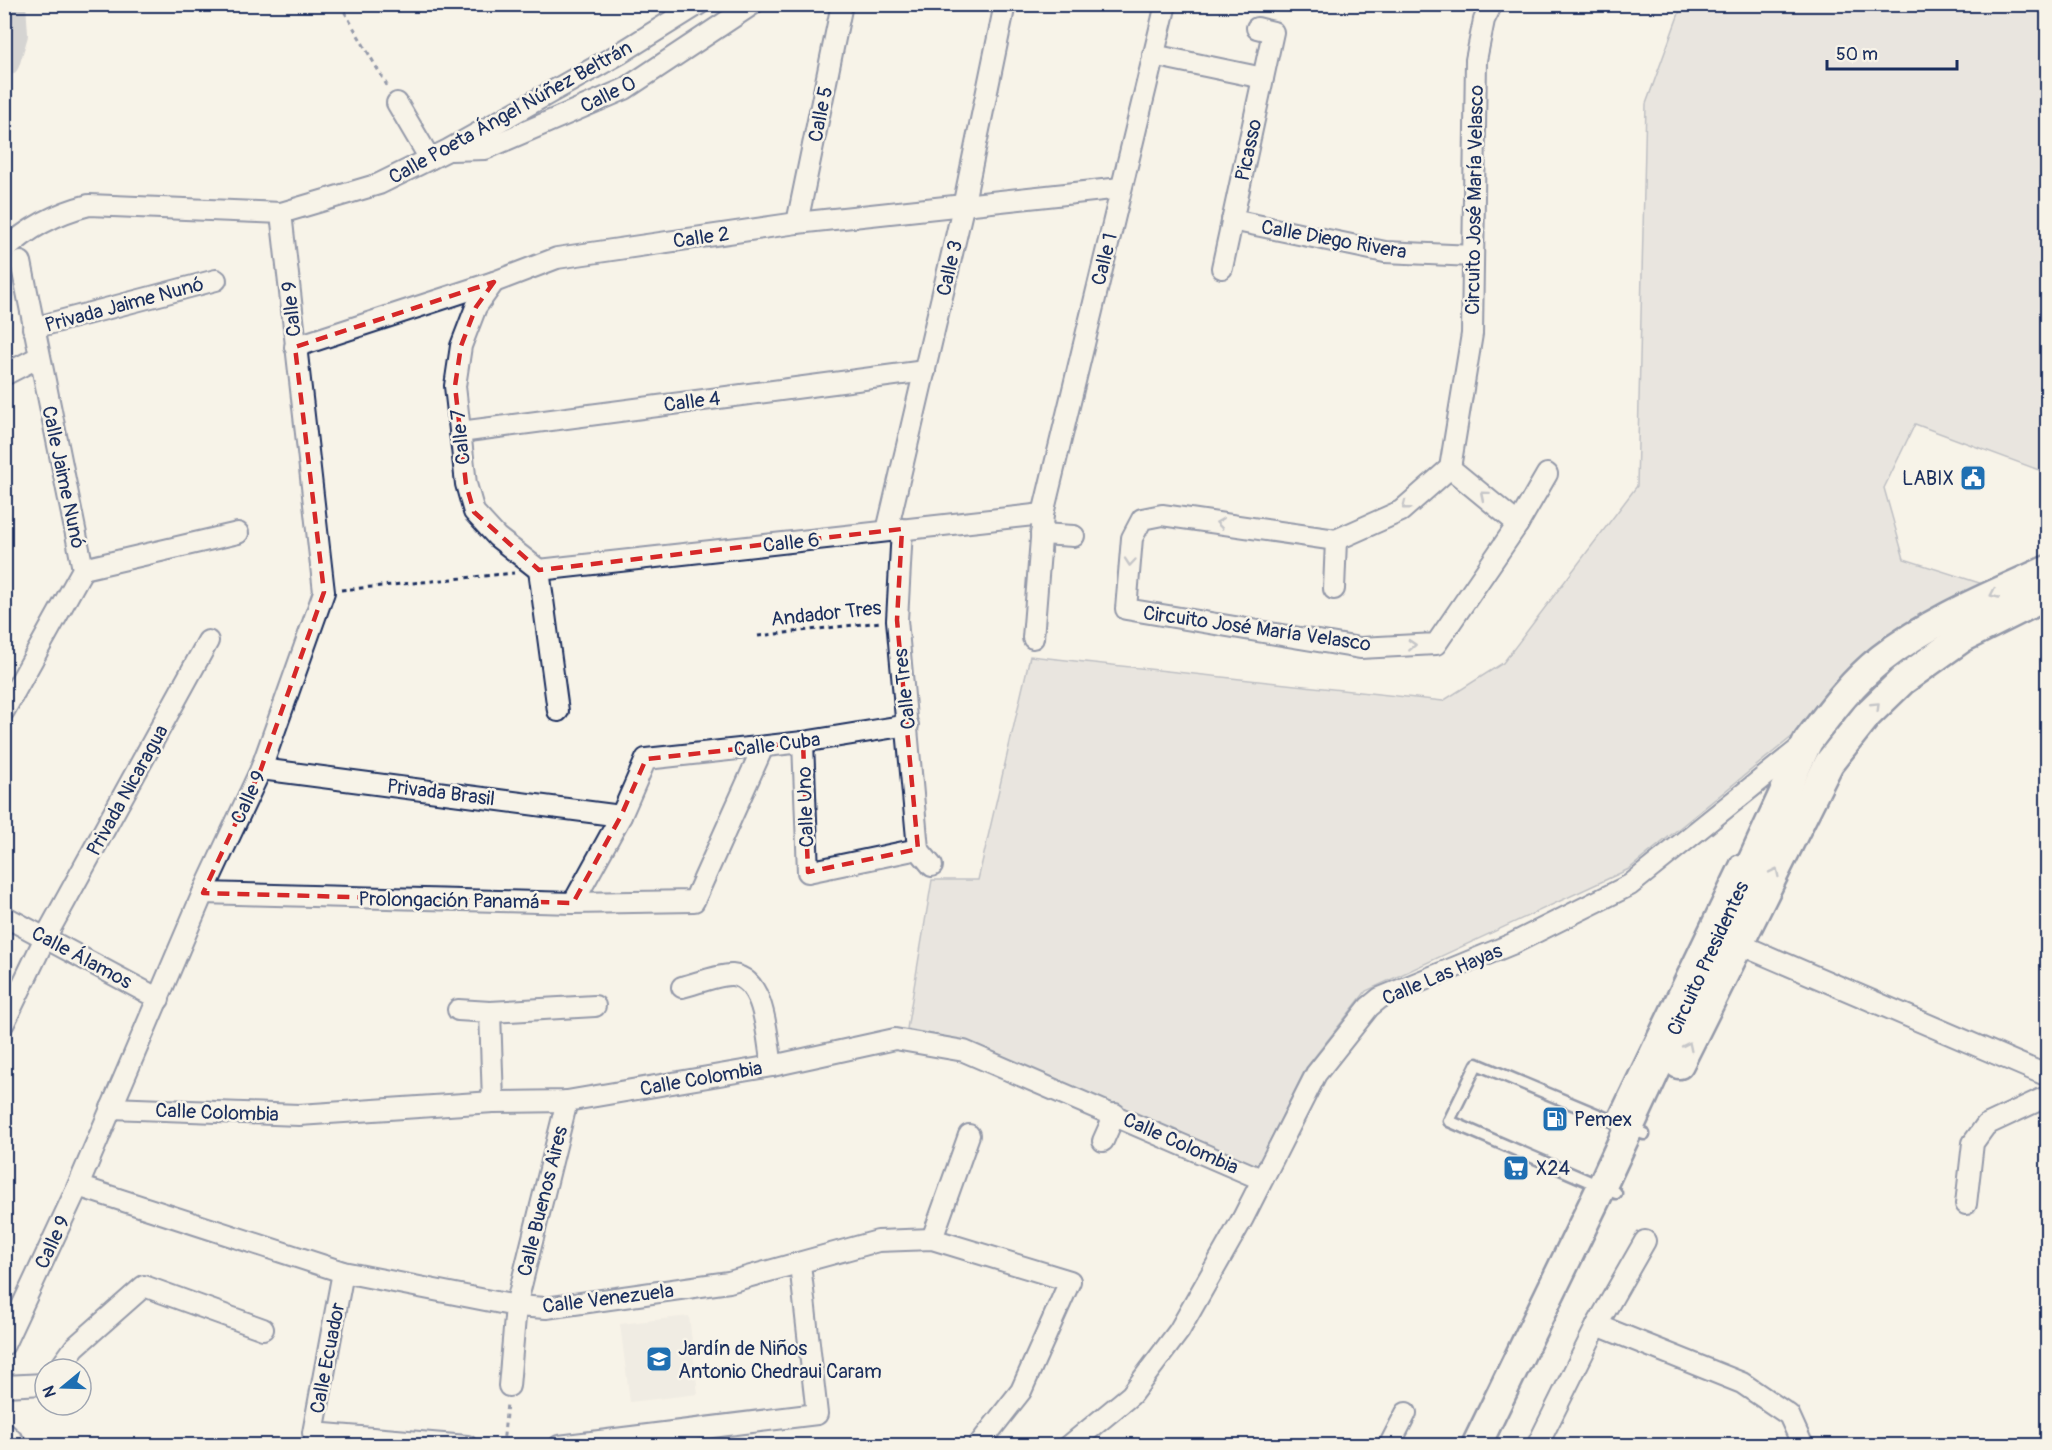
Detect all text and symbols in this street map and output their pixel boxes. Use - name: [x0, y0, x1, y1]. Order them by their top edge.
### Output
- scale bar: [1827, 33, 1958, 71]
- street label: Calle Poeta Ángel Núñez Beltrán: [384, 35, 636, 190]
- text: 50 m: [1836, 43, 1878, 66]
- street label: Calle 0: [576, 70, 640, 119]
- street label: Calle 5: [803, 84, 838, 144]
- street label: Circuito José María Velasco: [1460, 85, 1489, 315]
- street label: Picasso: [1230, 117, 1267, 183]
- street label: Calle Diego Rivera: [1259, 214, 1409, 265]
- street label: Calle 2: [671, 221, 731, 254]
- street label: Calle 1: [1086, 230, 1123, 288]
- street label: Calle 3: [931, 238, 968, 298]
- street label: Privada Jaime Nunó: [42, 271, 206, 338]
- street label: Calle 9: [276, 280, 307, 338]
- street label: Calle 4: [662, 386, 722, 417]
- street label: Calle Jaime Nunó: [36, 404, 91, 551]
- street label: Calle 7: [445, 407, 476, 466]
- public building icon: LABIX: [1958, 463, 1988, 493]
- place label: LABIX: [1902, 466, 1954, 491]
- one-way arrow: [1480, 491, 1491, 502]
- one-way arrow: [1401, 499, 1412, 510]
- one-way arrow: [1215, 518, 1224, 530]
- street label: Calle 6: [761, 527, 821, 558]
- one-way arrow: [1124, 558, 1137, 567]
- one-way arrow: [1990, 587, 2001, 599]
- street label: Andador Tres: [770, 595, 883, 632]
- street label: Circuito José María Velasco: [1141, 600, 1373, 657]
- one-way arrow: [1408, 638, 1417, 651]
- street label: Calle Tres: [888, 647, 921, 731]
- one-way arrow: [1868, 703, 1879, 714]
- street label: Privada Nicaragua: [81, 720, 174, 860]
- street label: Calle Cuba: [732, 727, 822, 762]
- street label: Calle Uno: [792, 766, 819, 848]
- street label: Calle 9: [225, 767, 272, 828]
- street label: Privada Brasil: [385, 773, 496, 812]
- one-way arrow: [1768, 867, 1779, 878]
- street label: Circuito Presidentes: [1661, 877, 1754, 1040]
- street label: Prolongación Panamá: [358, 886, 540, 915]
- street label: Calle Álamos: [27, 921, 136, 994]
- street label: Calle Las Hayas: [1378, 938, 1506, 1011]
- one-way arrow: [1681, 1042, 1692, 1053]
- street label: Calle Colombia: [638, 1055, 764, 1102]
- street label: Calle Colombia: [155, 1098, 279, 1127]
- fuel station icon: Pemex: [1540, 1104, 1570, 1134]
- street label: Calle Colombia: [1119, 1107, 1242, 1180]
- place label: Pemex: [1574, 1107, 1632, 1132]
- street label: Calle Buenos Aires: [512, 1123, 573, 1279]
- supermarket icon: X24: [1501, 1153, 1531, 1183]
- place label: X24: [1536, 1156, 1571, 1181]
- street label: Calle 9: [29, 1212, 76, 1273]
- street label: Calle Venezuela: [541, 1278, 675, 1319]
- street label: Calle Ecuador: [304, 1300, 351, 1416]
- place label: Jardín de Niños Antonio Chedraui Caram: [678, 1336, 882, 1384]
- school or university icon: Jardín de Niños Antonio Chedraui Caram: [644, 1344, 674, 1374]
- north arrow: [33, 1357, 93, 1417]
- text: N: [38, 1383, 61, 1400]

